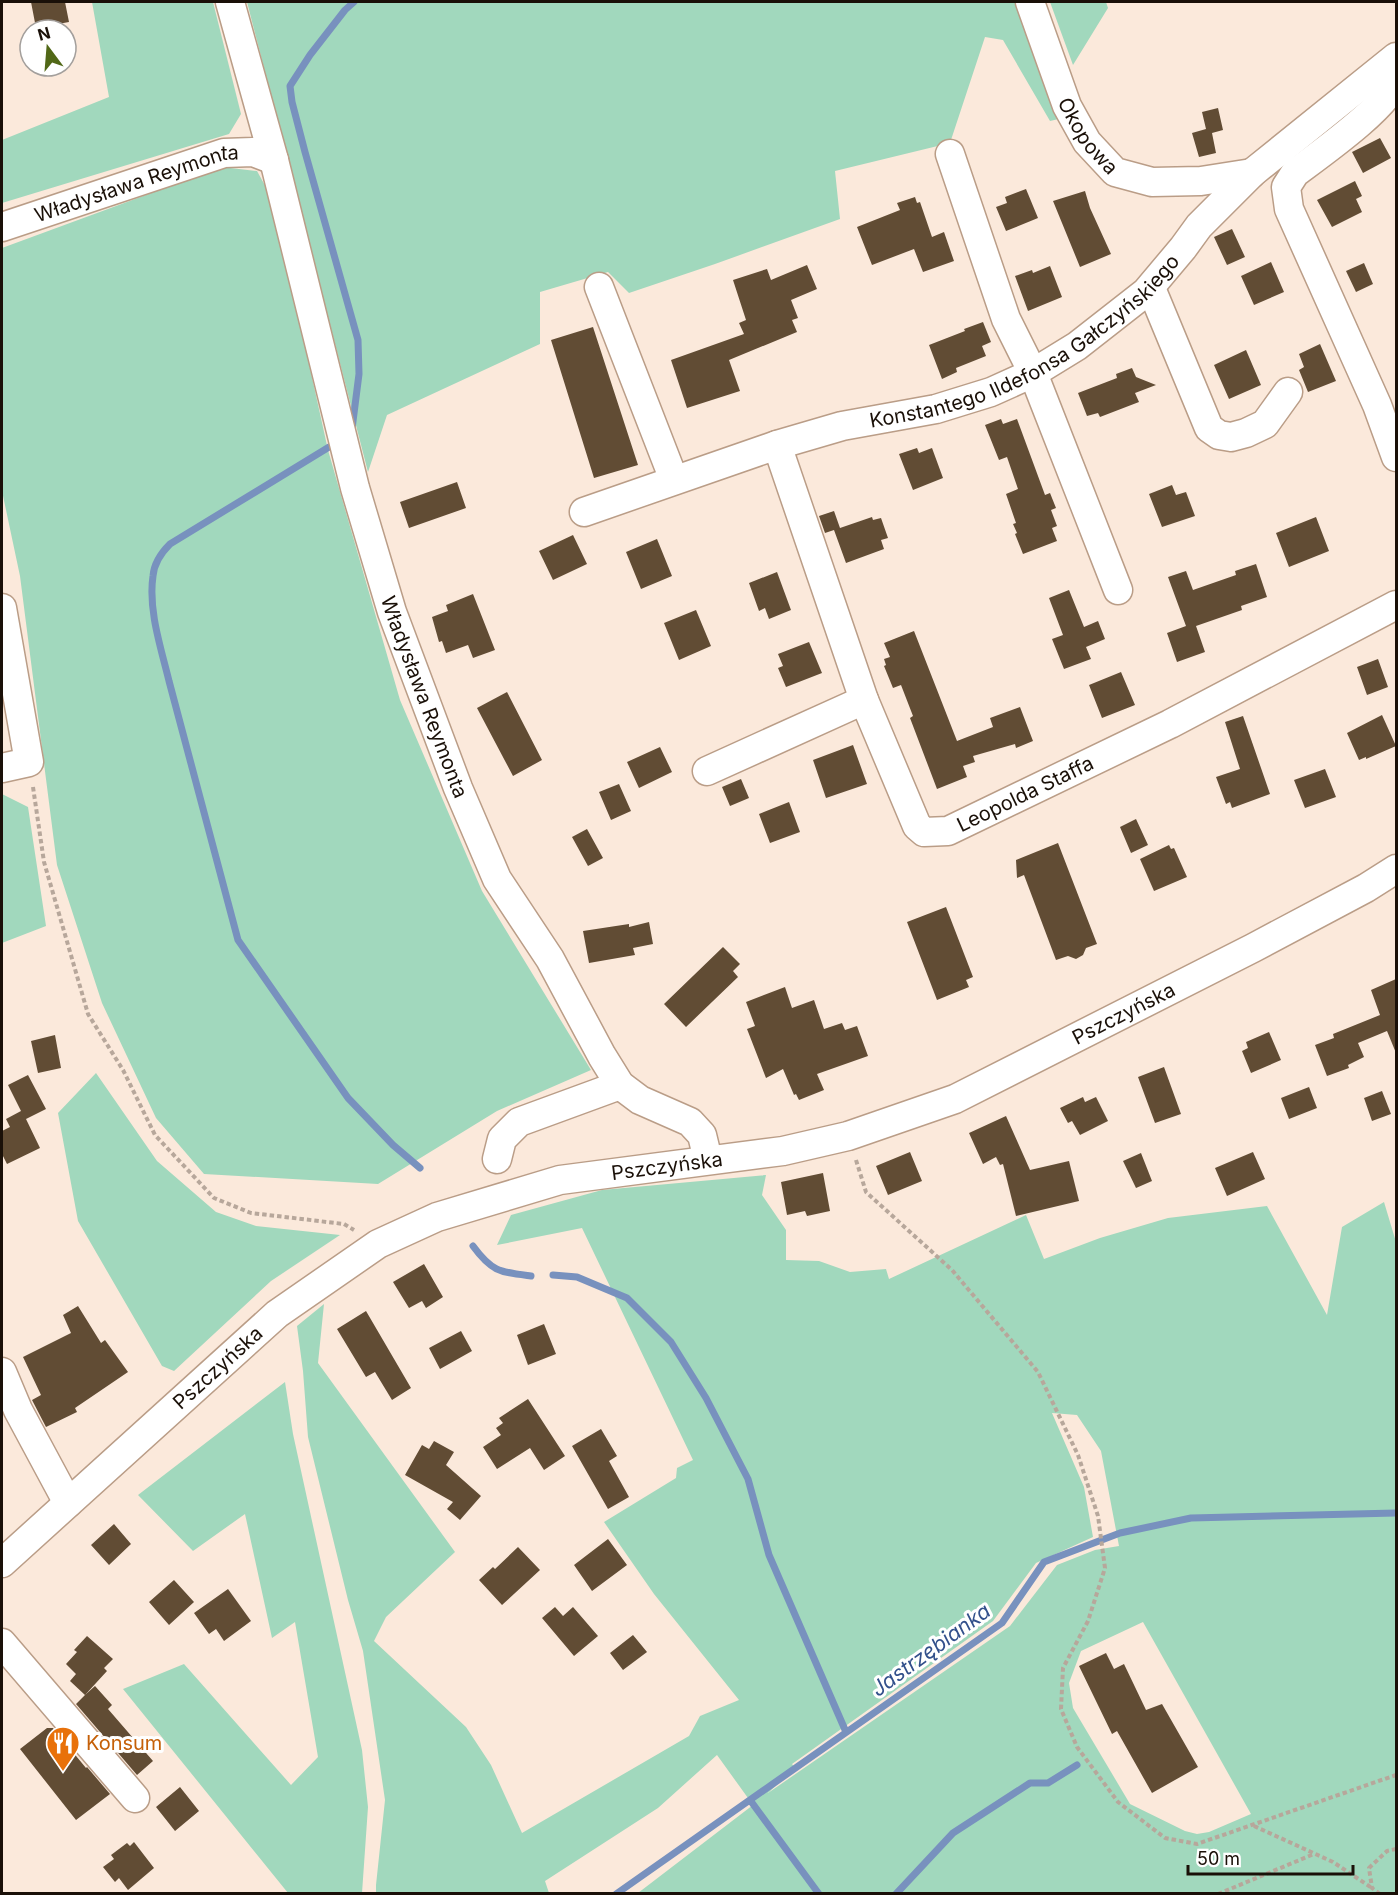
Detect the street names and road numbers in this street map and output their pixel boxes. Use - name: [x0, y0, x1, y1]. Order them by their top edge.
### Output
- street label: Okopowa: [1053, 94, 1123, 180]
- street label: Władysława Reymonta: [32, 140, 239, 227]
- street label: Konstantego Ildefonsa Gałczyńskiego: [868, 250, 1184, 433]
- street label: Władysława Reymonta: [376, 593, 473, 802]
- street label: Leopolda Staffa: [953, 751, 1097, 837]
- street label: Pszczyńska: [1068, 978, 1179, 1050]
- street label: Pszczyńska: [610, 1147, 724, 1185]
- street label: Pszczyńska: [168, 1321, 267, 1414]

